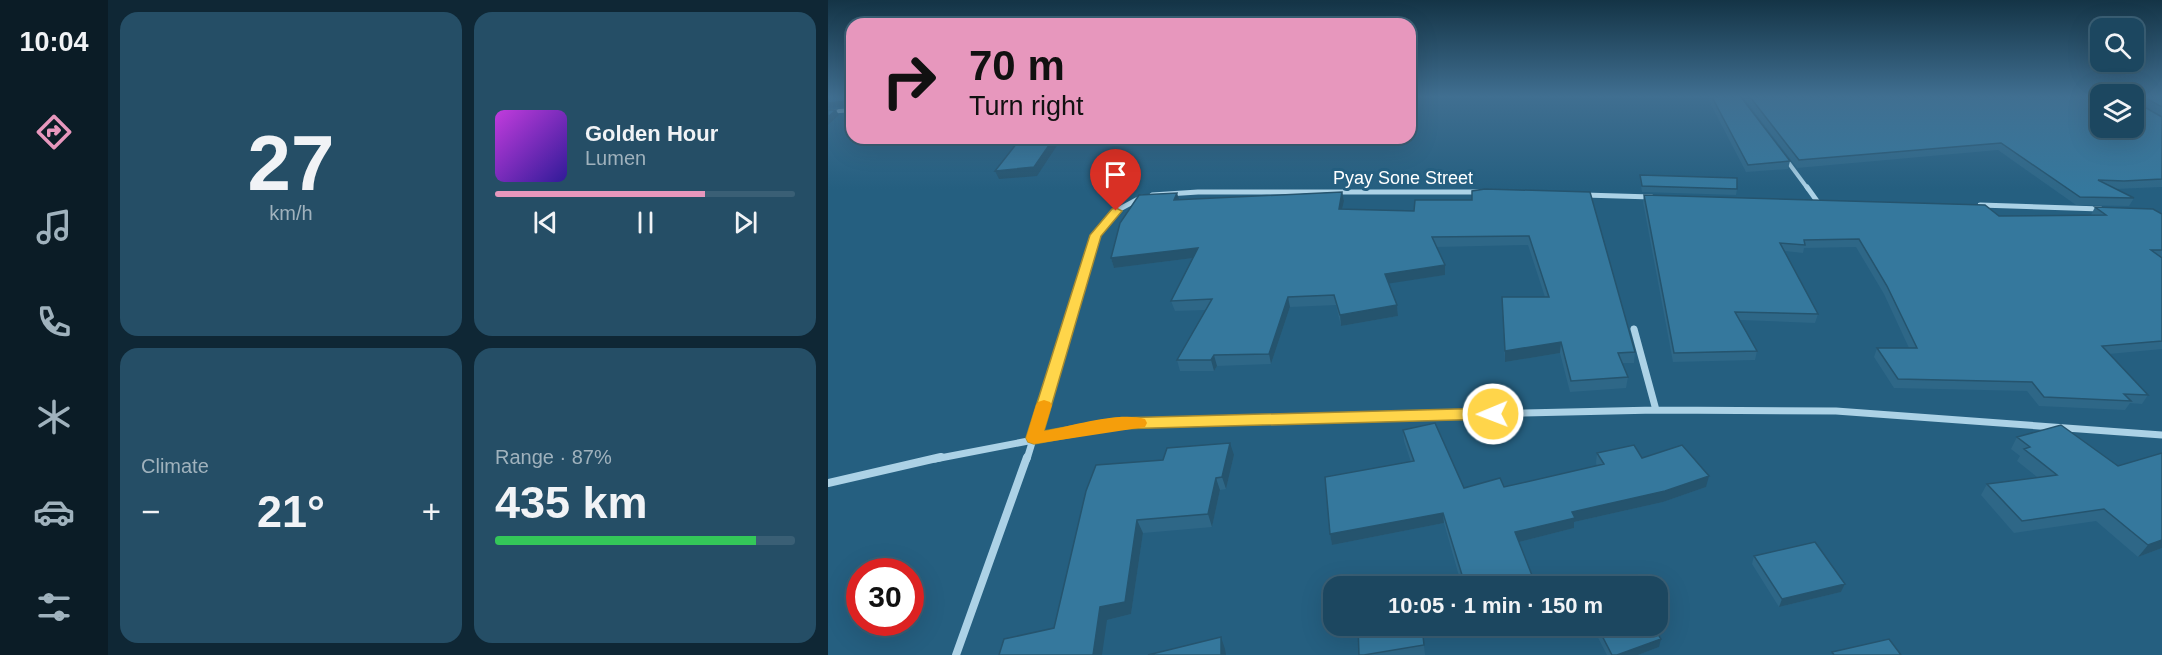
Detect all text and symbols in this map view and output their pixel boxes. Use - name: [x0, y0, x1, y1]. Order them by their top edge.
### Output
- map controls: [2090, 18, 2144, 138]
- button: search: [2090, 18, 2144, 72]
- text: 10:04: [19, 27, 89, 57]
- icon: right: [870, 42, 948, 120]
- text: 70 m: [969, 42, 1065, 89]
- button: layers: [2090, 84, 2144, 138]
- text: Turn right: [969, 91, 1084, 121]
- icon: directions: [33, 111, 75, 153]
- text: 27: [248, 119, 334, 207]
- text: Golden Hour: [585, 121, 718, 146]
- text: Lumen: [585, 147, 646, 169]
- pin: [1090, 149, 1141, 211]
- icon: arrive: [1099, 158, 1132, 191]
- street label: Pyay Sone Street: [1333, 168, 1473, 188]
- text: km/h: [269, 202, 313, 224]
- icon: music: [33, 206, 75, 248]
- icon: previous: [529, 206, 562, 239]
- icon: pause: [629, 206, 662, 239]
- icon: next: [729, 206, 762, 239]
- icon: phone: [33, 301, 75, 343]
- position arrow: [1461, 382, 1525, 446]
- icon: climate: [33, 396, 75, 438]
- text: Range · 87%: [495, 446, 612, 468]
- text: Climate: [141, 455, 209, 477]
- text: 435 km: [495, 477, 648, 528]
- text: 21°: [257, 486, 325, 537]
- icon: car: [33, 491, 75, 533]
- text: −: [141, 493, 160, 530]
- text: +: [422, 493, 441, 530]
- speed limit sign: 30: [846, 558, 924, 636]
- icon: filters: [33, 586, 75, 628]
- text: 10:05 · 1 min · 150 m: [1388, 593, 1603, 618]

